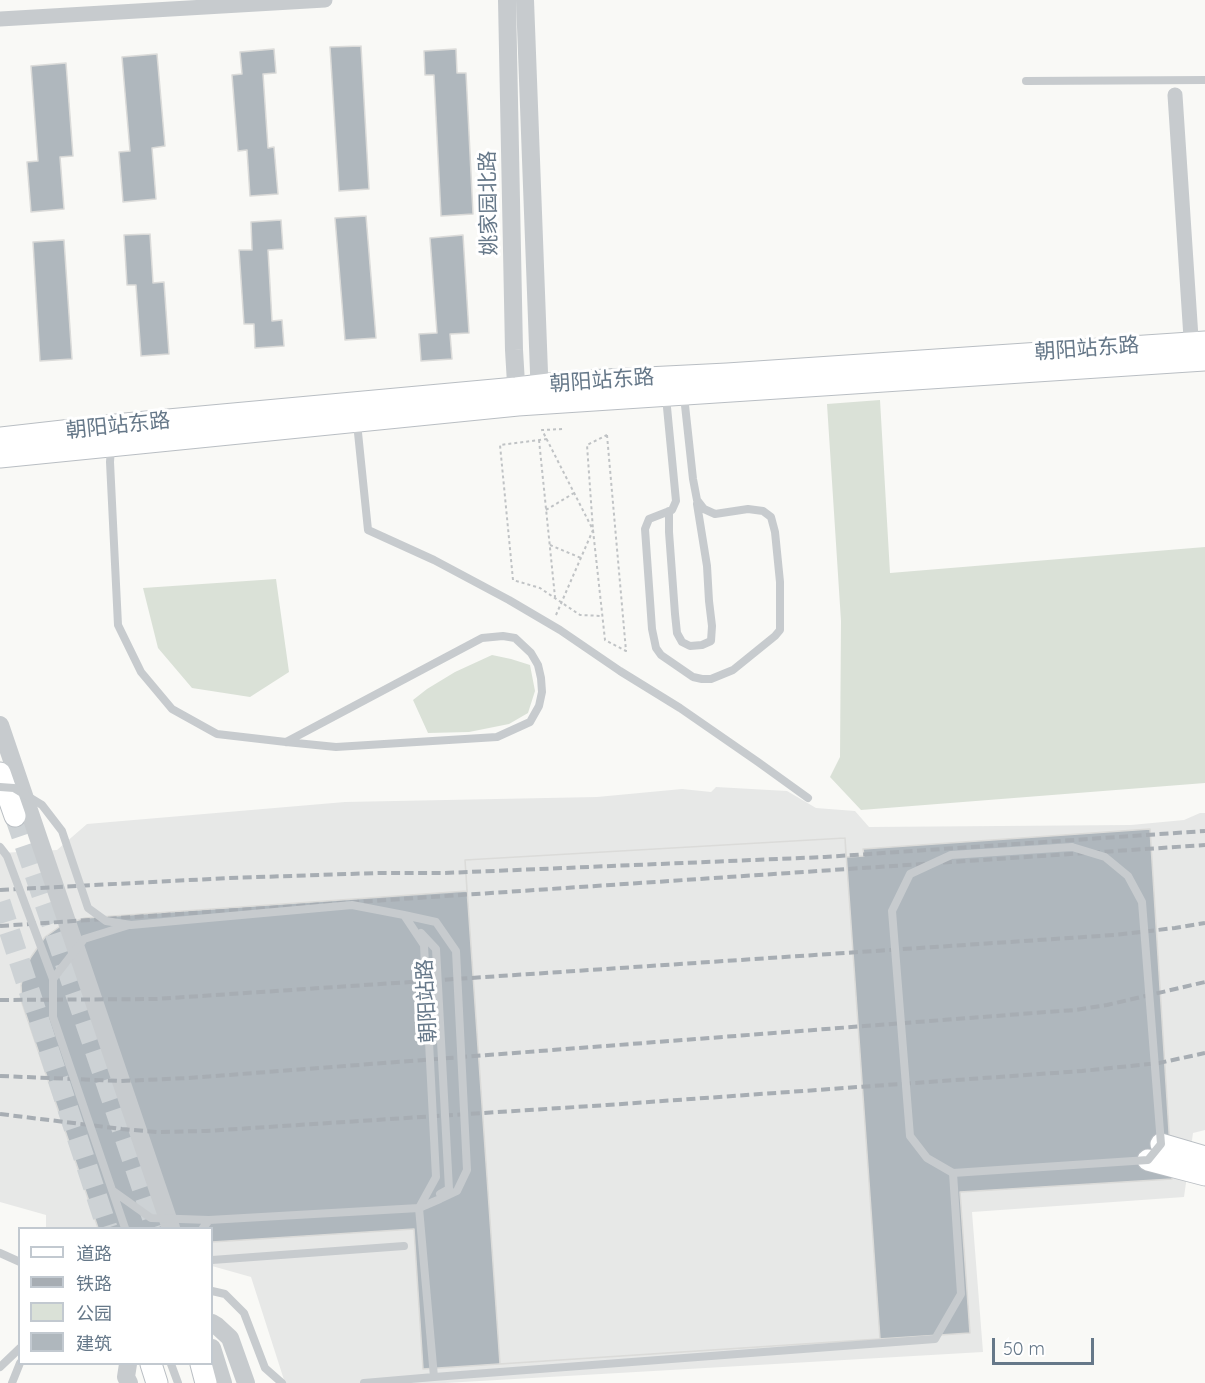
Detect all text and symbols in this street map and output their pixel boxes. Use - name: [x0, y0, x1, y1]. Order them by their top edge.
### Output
- street label: 姚家园北路: [475, 150, 503, 256]
- street label: 朝阳站东路: [1034, 333, 1140, 365]
- street label: 朝阳站东路: [549, 365, 655, 397]
- street label: 朝阳站东路: [64, 408, 172, 444]
- street label: 朝阳站路: [412, 958, 442, 1044]
- legend: [18, 1227, 213, 1365]
- text: 道路: [76, 1242, 112, 1265]
- text: 铁路: [76, 1272, 112, 1295]
- text: 公园: [76, 1302, 112, 1325]
- scale bar: [995, 1326, 1097, 1364]
- text: 建筑: [76, 1332, 112, 1355]
- text: 50 m: [1003, 1337, 1045, 1360]

